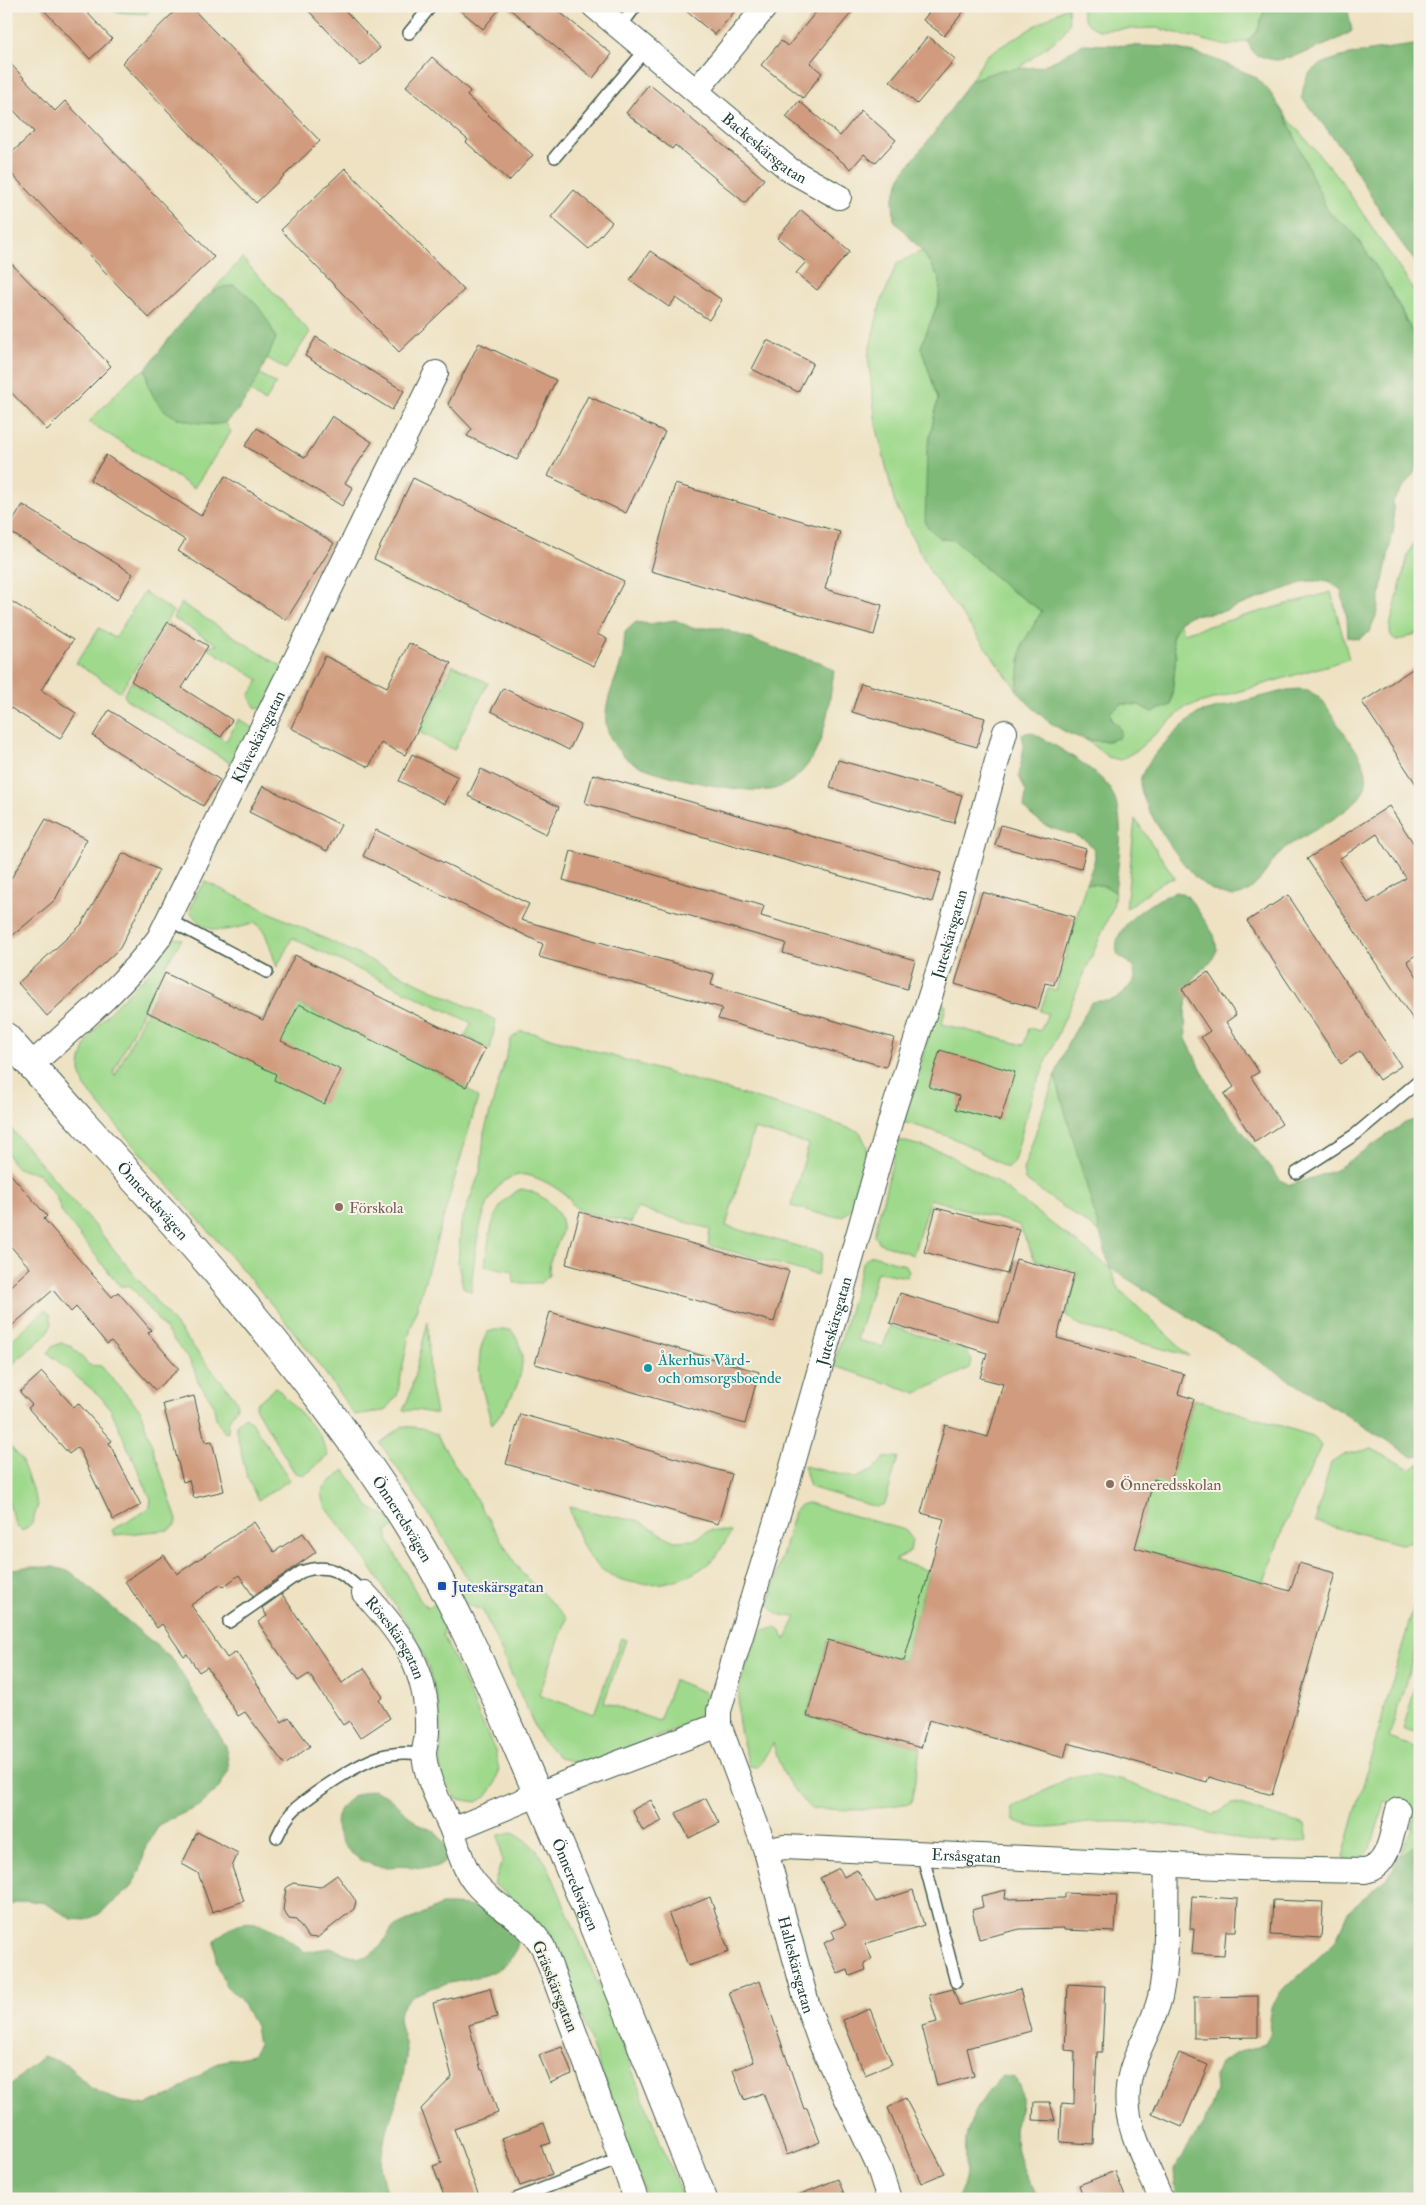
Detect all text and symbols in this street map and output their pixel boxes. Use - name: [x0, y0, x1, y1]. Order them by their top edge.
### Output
- street label: Backeskärsgatan: [718, 108, 810, 188]
- street label: Klåveskärsgatan: [228, 687, 290, 787]
- street label: Juteskärsgatan: [927, 887, 972, 983]
- street label: Önneredsvägen: [112, 1158, 193, 1244]
- place label: Förskola: [349, 1198, 404, 1218]
- marker: Förskola: [333, 1201, 345, 1213]
- street label: Juteskärsgatan: [812, 1274, 857, 1369]
- place label: Åkerhus Vård- och omsorgsboende: [657, 1350, 782, 1388]
- marker: Åkerhus Vård- och omsorgsboende: [642, 1362, 654, 1374]
- street label: Önneredsvägen: [367, 1472, 437, 1566]
- place label: Önneredsskolan: [1120, 1475, 1222, 1495]
- marker: Önneredsskolan: [1104, 1478, 1116, 1490]
- place label: Juteskärsgatan: [451, 1577, 544, 1598]
- marker: Juteskärsgatan: [436, 1580, 448, 1592]
- street label: Röseskärsgatan: [360, 1592, 429, 1682]
- street label: Önneredsvägen: [547, 1835, 603, 1934]
- street label: Ersåsgatan: [931, 1845, 1002, 1868]
- street label: Halleskärsgatan: [773, 1914, 818, 2016]
- street label: Grässkärsgatan: [528, 1938, 583, 2035]

